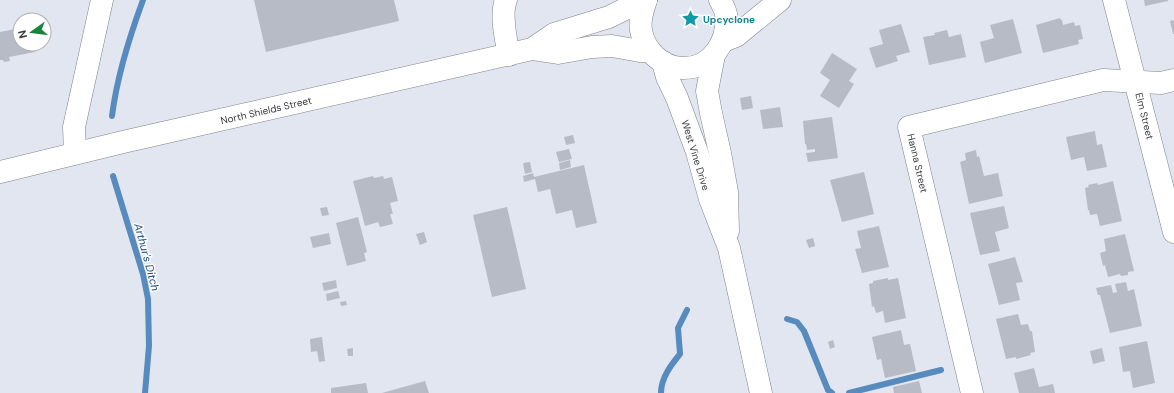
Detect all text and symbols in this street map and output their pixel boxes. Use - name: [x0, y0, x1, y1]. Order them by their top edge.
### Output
- place icon: Upcyclone: [680, 9, 700, 29]
- north arrow: [12, 12, 52, 52]
- place label: Upcyclone: [703, 13, 755, 26]
- text: N: [15, 29, 30, 40]
- street label: Elm Street: [1132, 91, 1157, 141]
- street label: North Shields Street: [219, 94, 313, 127]
- street label: West Vine Drive: [679, 118, 713, 192]
- street label: Hanna Street: [904, 132, 931, 194]
- water label: Arthur's Ditch: [131, 221, 163, 292]

